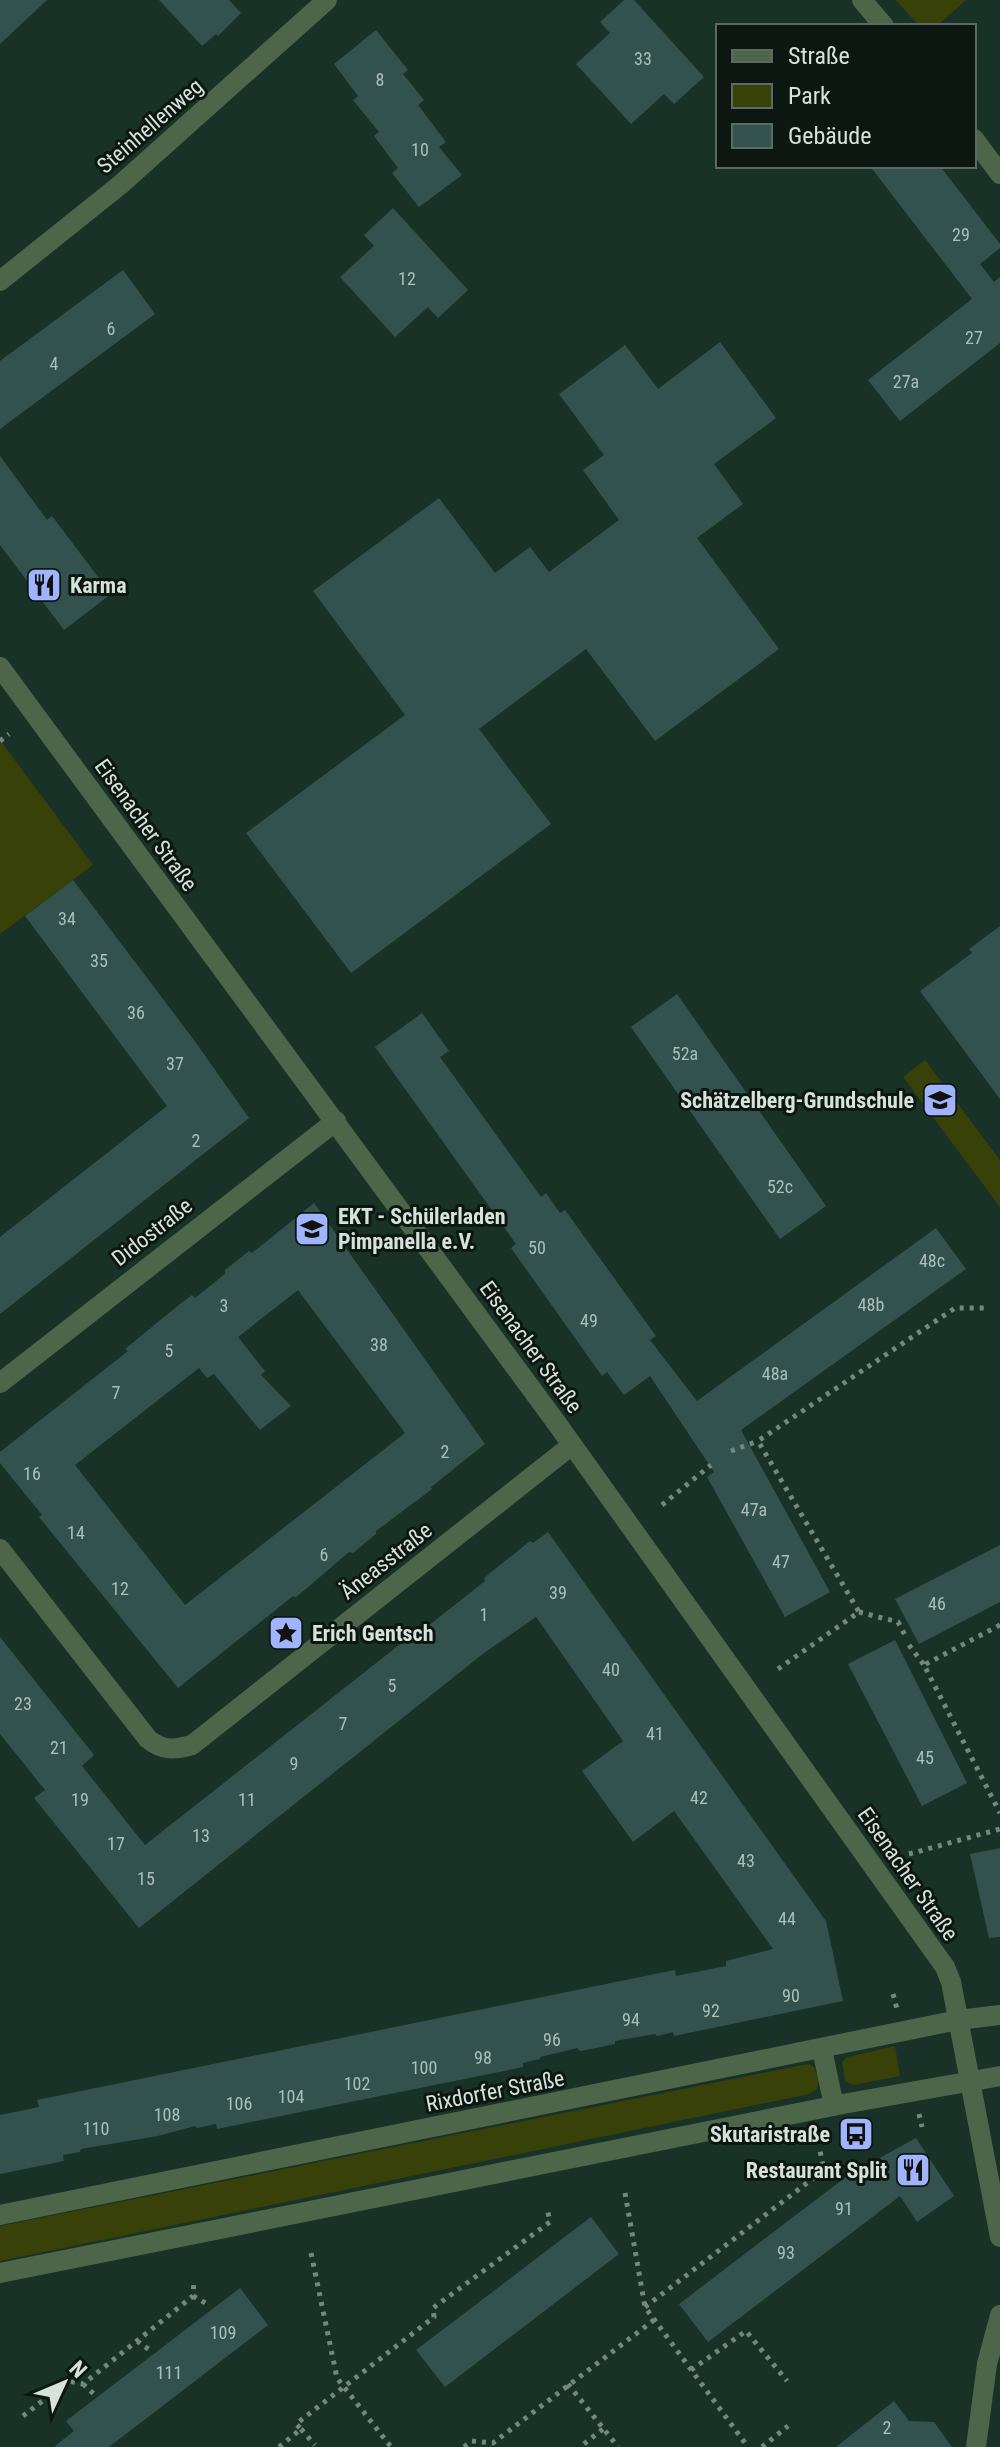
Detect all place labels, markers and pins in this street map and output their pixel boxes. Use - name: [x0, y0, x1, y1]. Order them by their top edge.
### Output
- restaurant icon: Karma: [25, 566, 63, 604]
- place label: Karma: [70, 573, 127, 598]
- school or university icon: Schätzelberg-Grundschule: [921, 1081, 959, 1119]
- place label: Schätzelberg-Grundschule: [680, 1088, 914, 1113]
- place label: EKT - Schülerladen Pimpanella e.V.: [338, 1204, 506, 1254]
- school or university icon: EKT - Schülerladen Pimpanella e.V.: [293, 1210, 331, 1248]
- place icon: Erich Gentsch: [267, 1614, 305, 1652]
- place label: Erich Gentsch: [312, 1621, 434, 1646]
- bus stop icon: Skutaristraße: [837, 2115, 875, 2153]
- place label: Skutaristraße: [710, 2122, 830, 2147]
- restaurant icon: Restaurant Split: [894, 2151, 932, 2189]
- place label: Restaurant Split: [746, 2158, 887, 2183]

